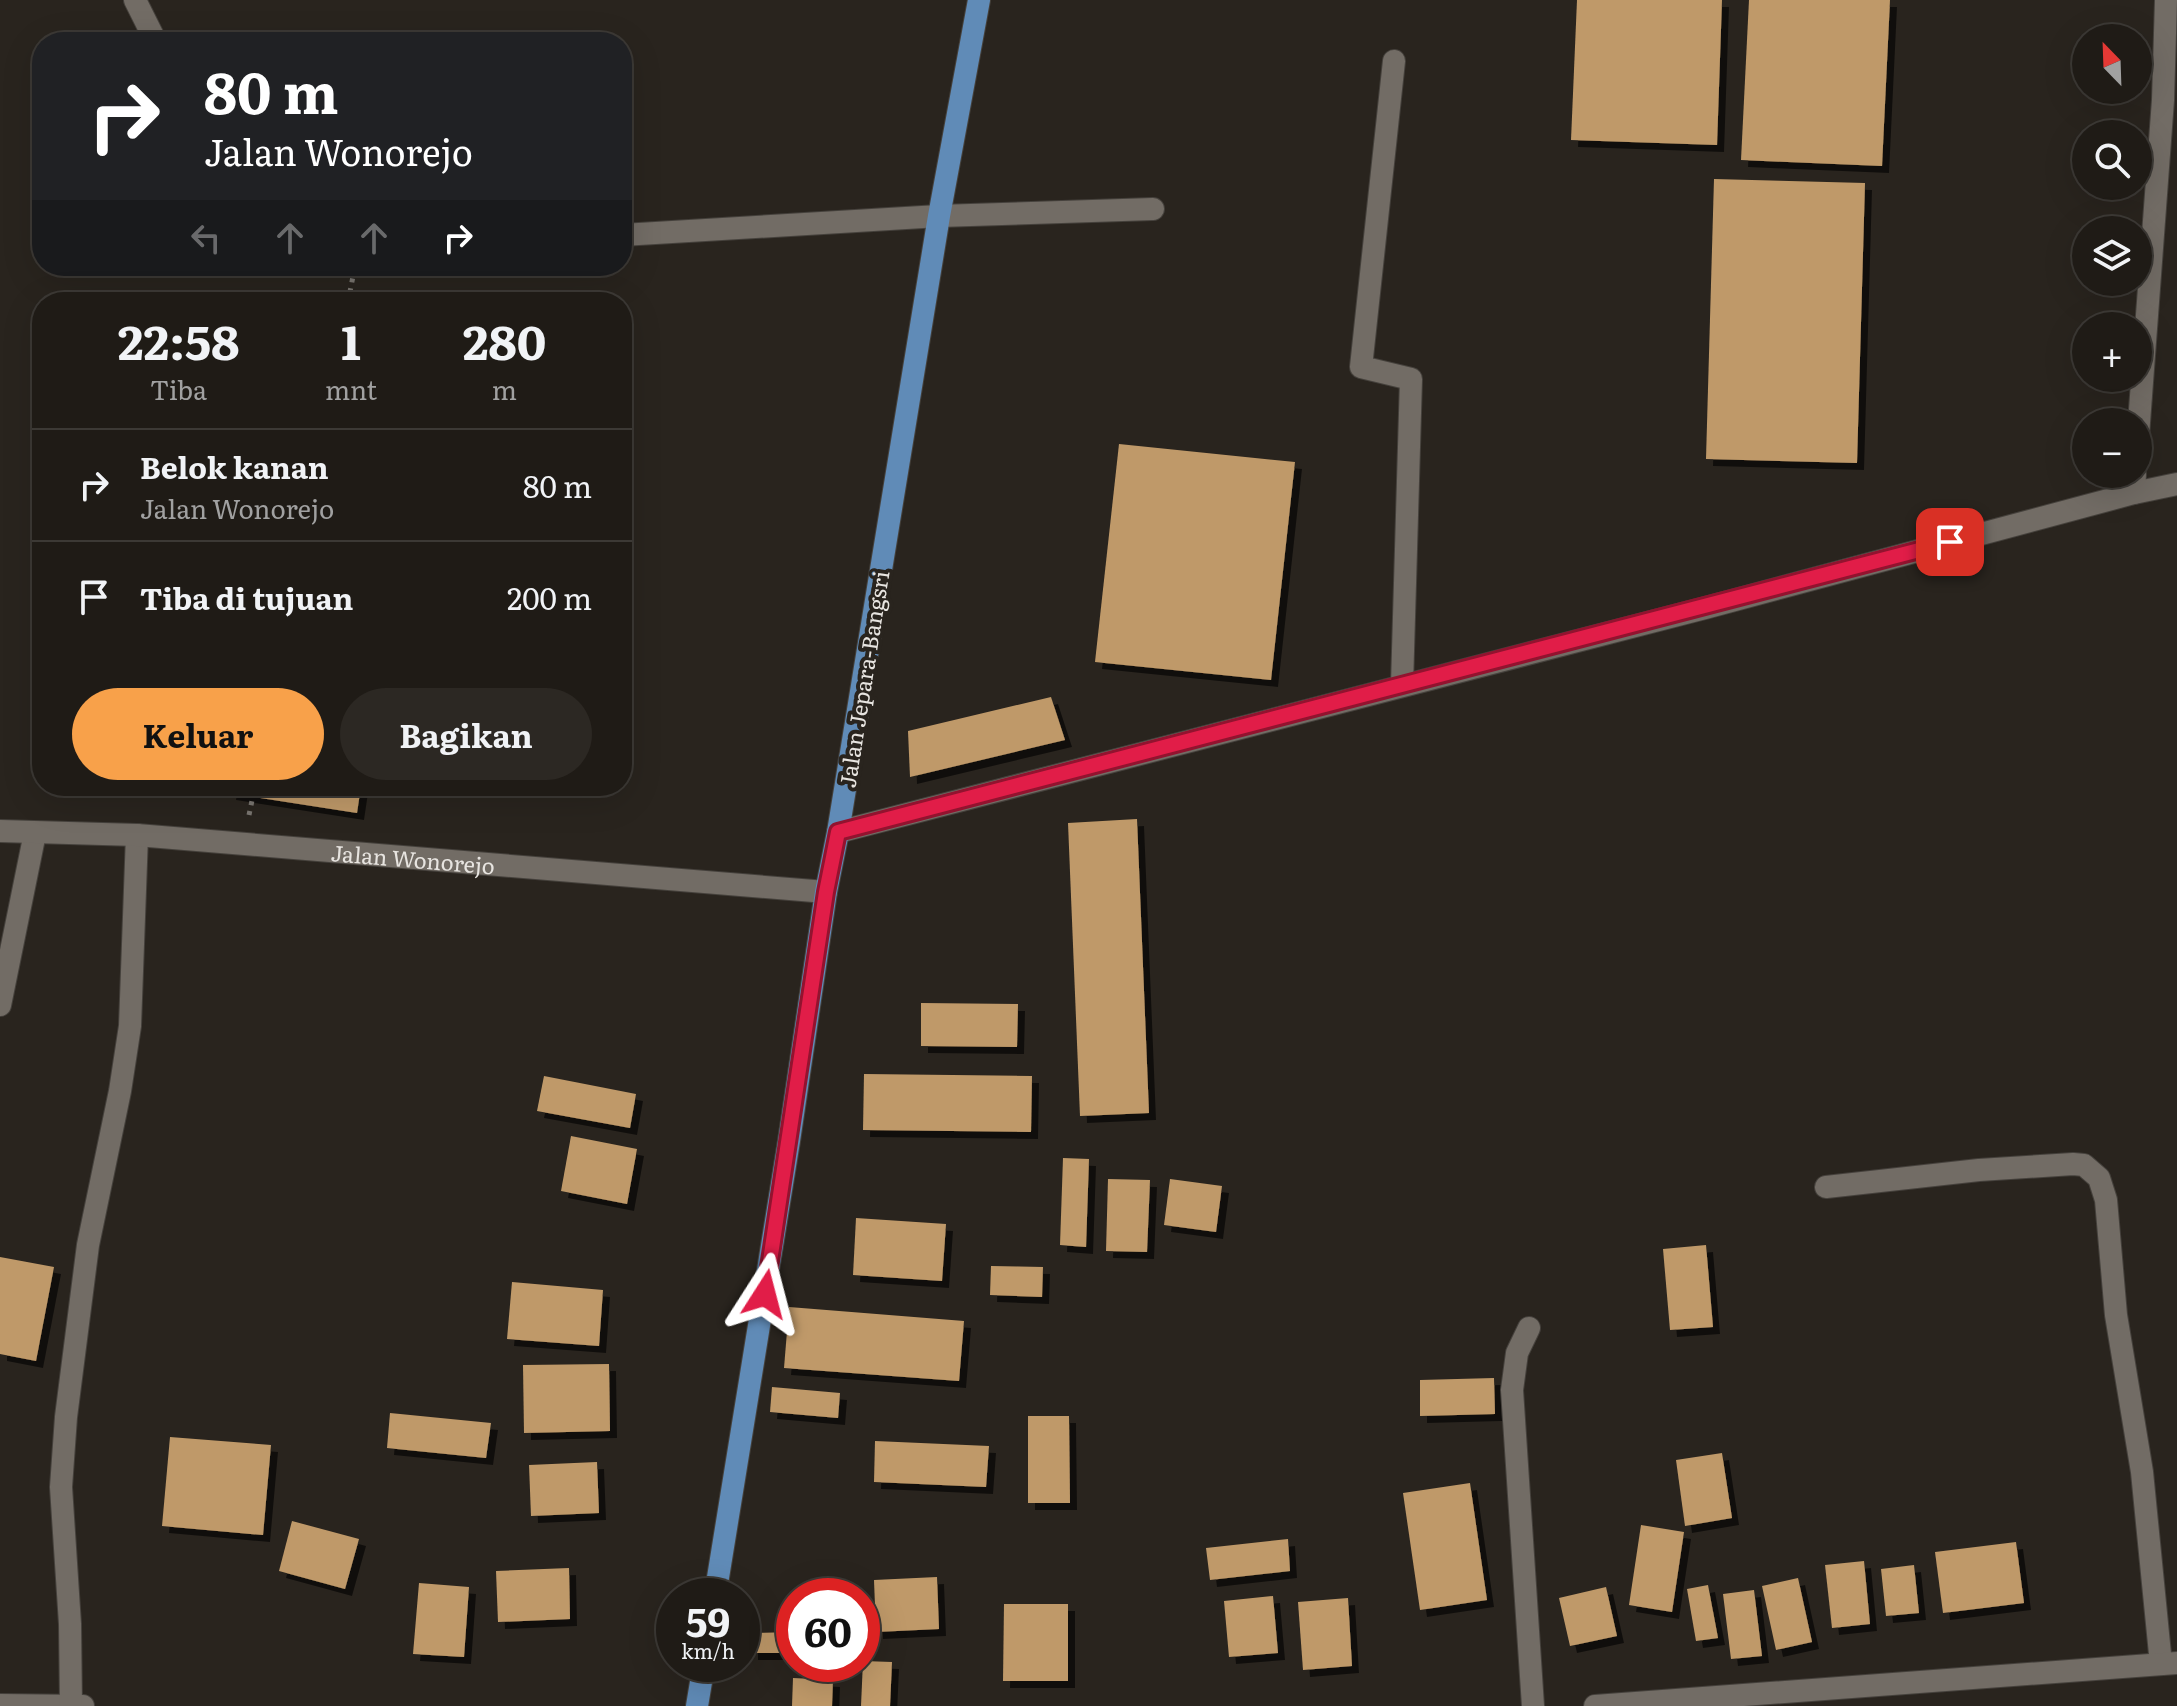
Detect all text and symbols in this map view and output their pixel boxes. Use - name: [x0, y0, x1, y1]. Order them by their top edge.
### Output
- north arrow: [2072, 24, 2152, 104]
- map controls: [2072, 24, 2152, 488]
- text: 80 m: [204, 48, 339, 131]
- icon: right: [72, 64, 176, 168]
- button: search: [2072, 120, 2152, 200]
- text: Jalan Wonorejo: [204, 124, 473, 177]
- icon: left: [184, 216, 228, 260]
- icon: ahead: [268, 216, 312, 260]
- icon: ahead: [352, 216, 396, 260]
- icon: right: [436, 216, 480, 260]
- button: layers: [2072, 216, 2152, 296]
- text: 22:58: [118, 304, 239, 375]
- text: 1: [341, 304, 361, 375]
- text: 280: [463, 304, 546, 375]
- button: +: [2072, 312, 2152, 392]
- text: Tiba: [150, 369, 207, 408]
- text: mnt: [325, 369, 377, 408]
- text: m: [492, 369, 517, 408]
- button: −: [2072, 408, 2152, 488]
- text: Belok kanan: [140, 444, 329, 488]
- icon: right: [72, 463, 116, 507]
- text: 80 m: [523, 463, 592, 507]
- text: Jalan Wonorejo: [140, 488, 334, 527]
- pin: [1916, 508, 1984, 576]
- icon: arrive: [1928, 520, 1972, 564]
- street label: Jalan Jepara-Bangsri: [830, 568, 896, 790]
- icon: arrive: [72, 575, 116, 619]
- text: Tiba di tujuan: [140, 575, 353, 619]
- text: 200 m: [507, 575, 592, 619]
- button: Keluar: [72, 688, 324, 780]
- button: Bagikan: [340, 688, 592, 780]
- street label: Jalan Wonorejo: [330, 835, 496, 881]
- position arrow: [723, 1252, 807, 1336]
- speed limit sign: 60: [776, 1578, 880, 1682]
- text: 59: [686, 1590, 730, 1649]
- text: km/h: [681, 1635, 735, 1665]

